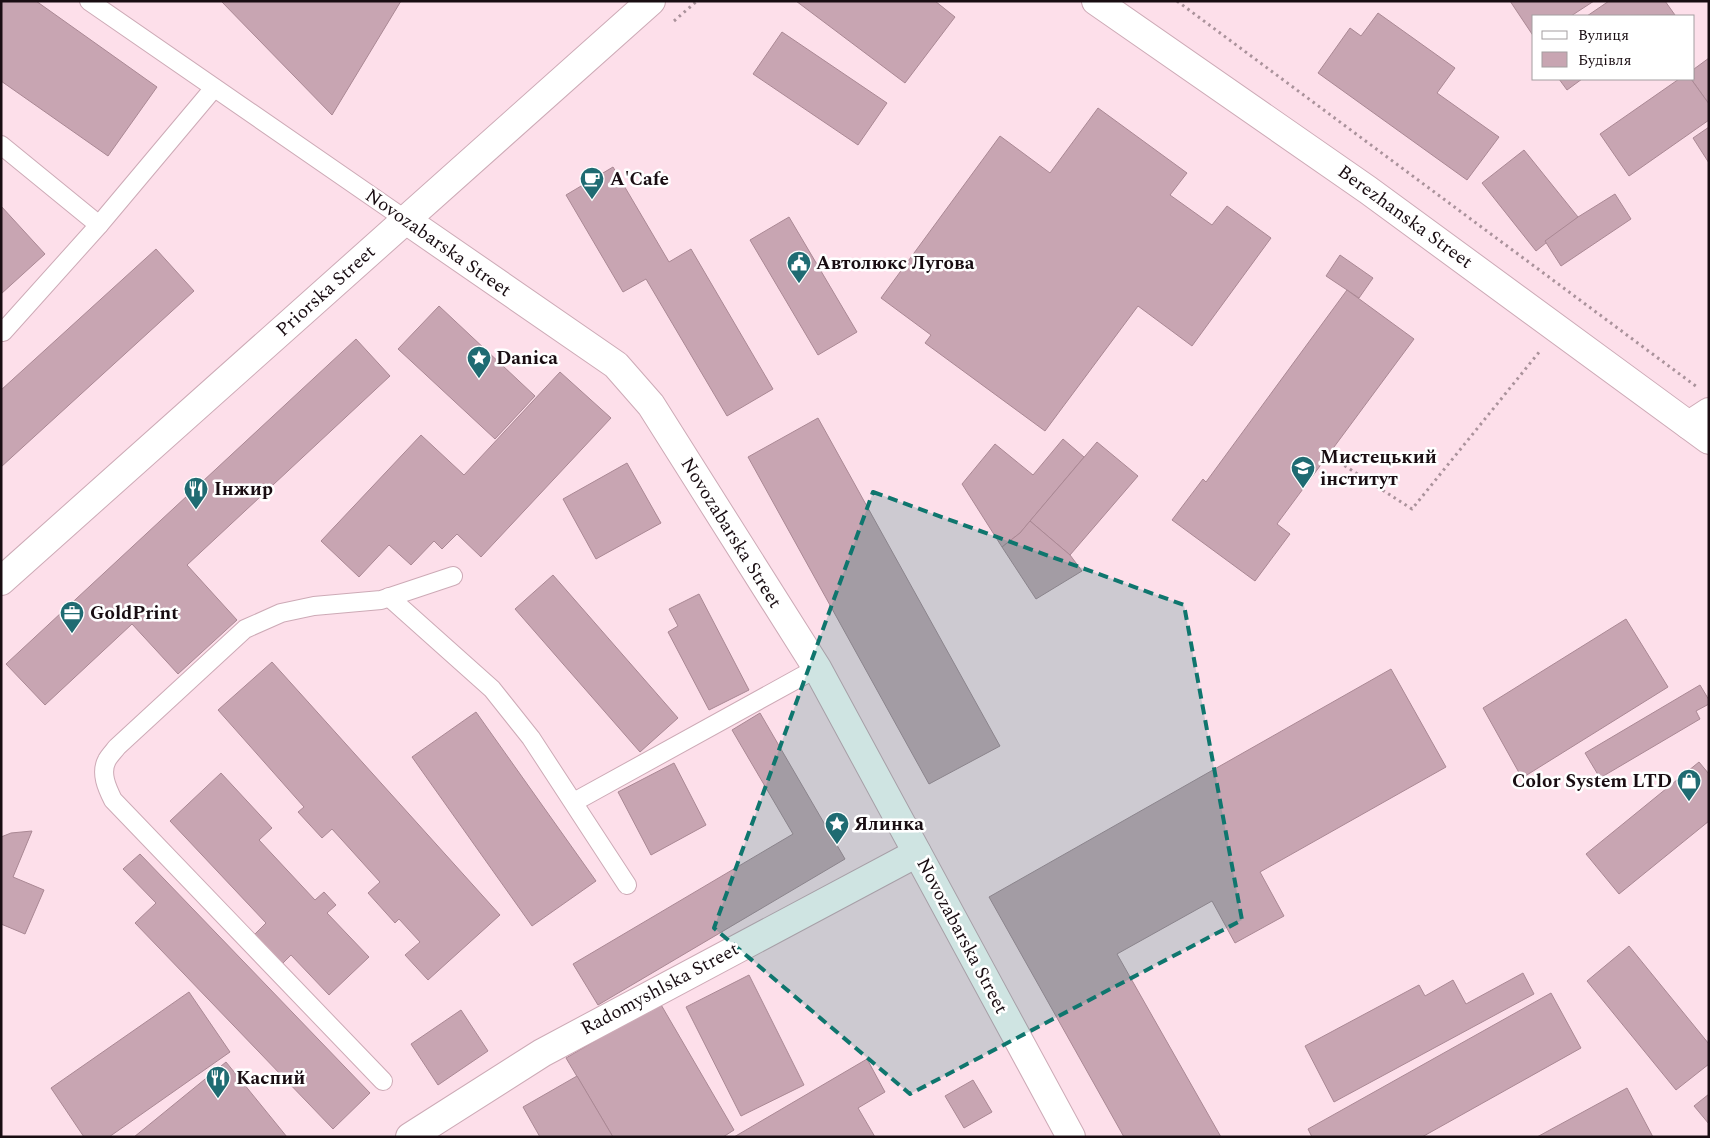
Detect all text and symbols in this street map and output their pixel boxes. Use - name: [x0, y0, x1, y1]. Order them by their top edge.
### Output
- legend: [1532, 15, 1695, 80]
- text: Вулиця: [1578, 24, 1629, 47]
- text: Будівля: [1578, 49, 1632, 72]
- street label: Berezhanska Street: [1331, 158, 1479, 276]
- place label: A'Cafe: [610, 165, 669, 194]
- cafe icon: A'Cafe: [579, 166, 605, 200]
- street label: Novozabarska Street: [359, 182, 517, 305]
- street label: Priorska Street: [270, 238, 383, 344]
- place label: Автолюкс Лугова: [816, 249, 975, 278]
- public building icon: Автолюкс Лугова: [786, 250, 812, 284]
- place label: Danica: [496, 344, 558, 373]
- place icon: Danica: [466, 345, 492, 379]
- place label: Мистецький інститут: [1320, 443, 1437, 494]
- street label: Novozabarska Street: [673, 452, 789, 614]
- school or university icon: Мистецький інститут: [1290, 455, 1316, 489]
- place label: Інжир: [214, 475, 273, 504]
- restaurant icon: Інжир: [183, 476, 209, 510]
- place label: GoldPrint: [90, 599, 179, 628]
- office icon: GoldPrint: [59, 600, 85, 634]
- place label: Color System LTD: [1512, 767, 1672, 796]
- shop icon: Color System LTD: [1676, 768, 1702, 802]
- place label: Ялинка: [854, 810, 924, 839]
- place icon: Ялинка: [824, 811, 850, 845]
- street label: Novozabarska Street: [909, 853, 1016, 1019]
- street label: Radomyshlska Street: [576, 935, 745, 1043]
- place label: Каспий: [236, 1064, 305, 1093]
- restaurant icon: Каспий: [205, 1065, 231, 1099]

